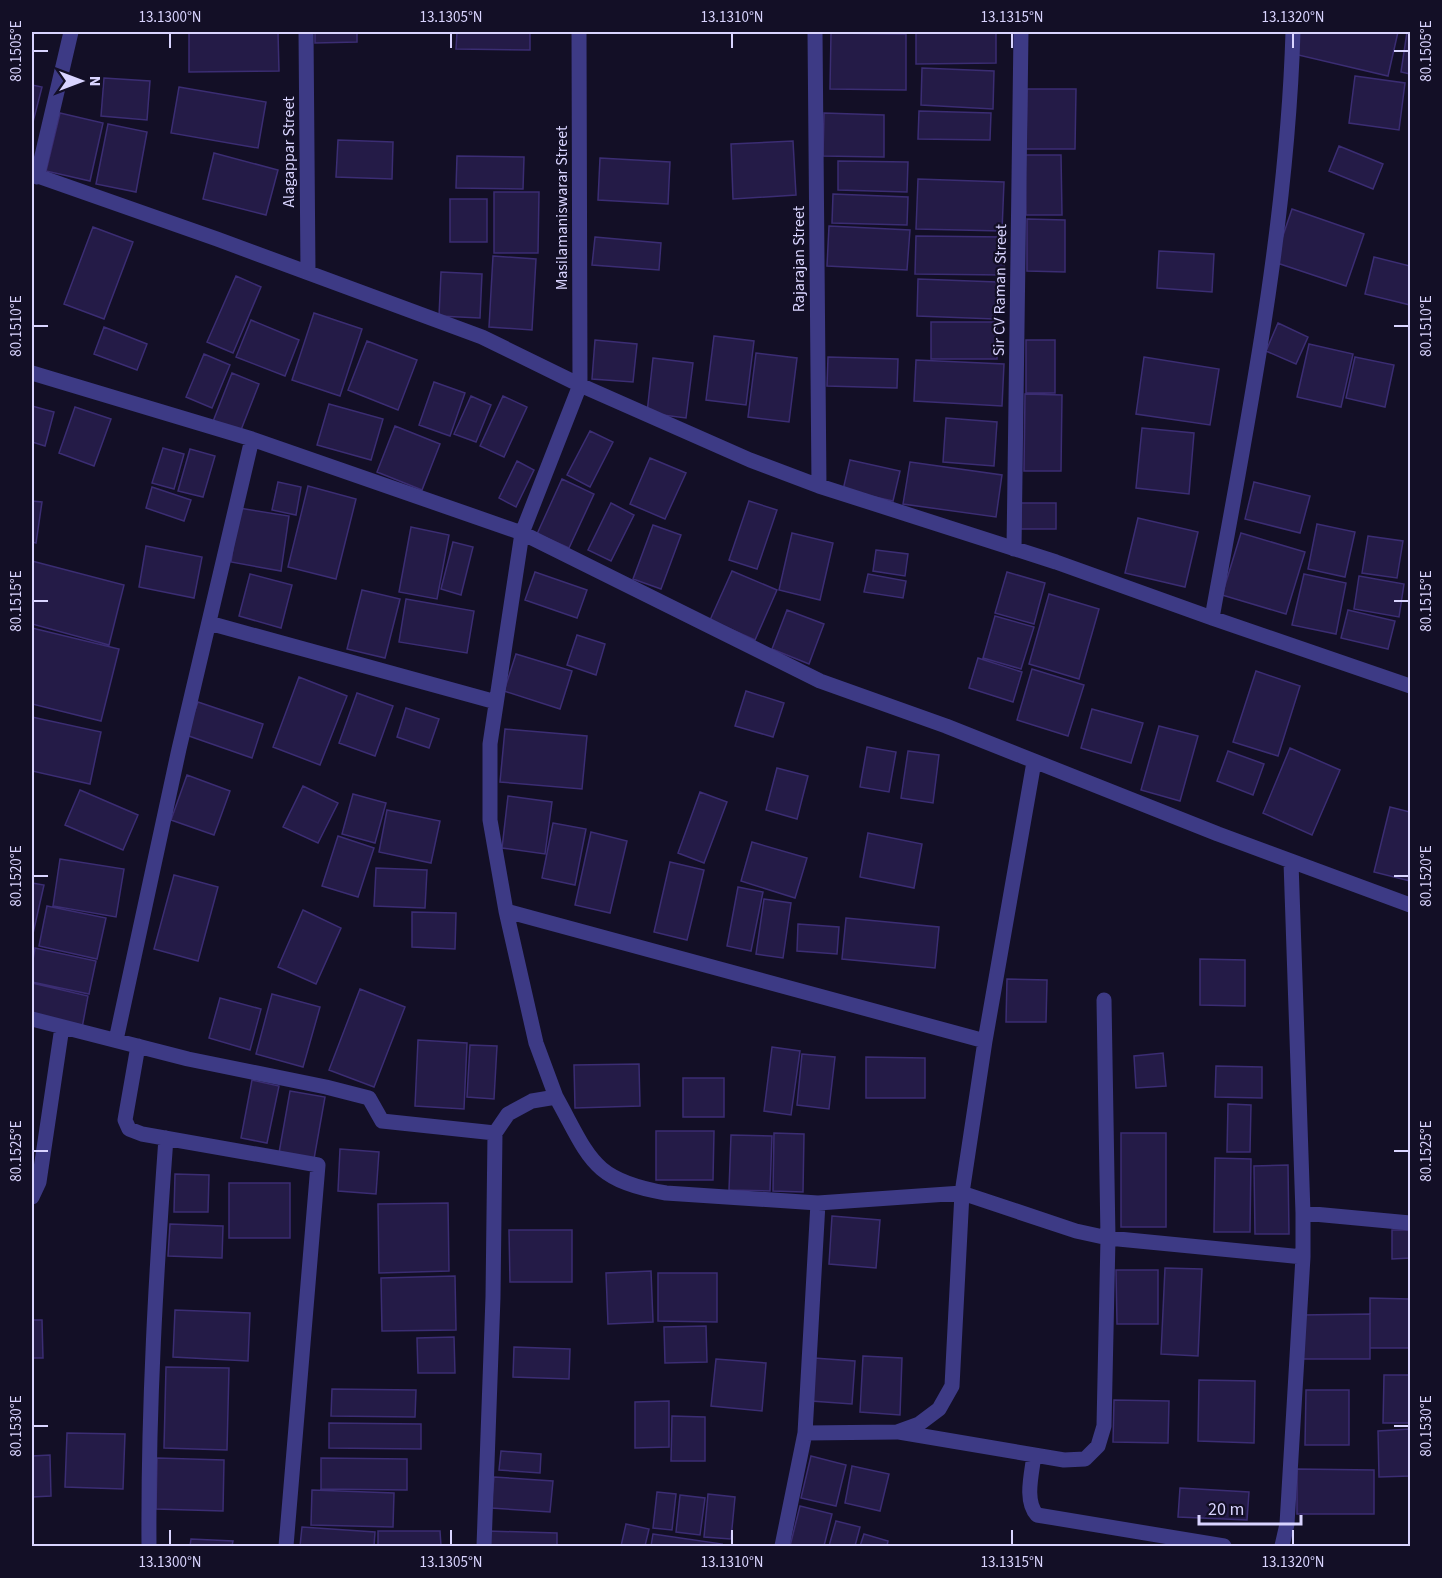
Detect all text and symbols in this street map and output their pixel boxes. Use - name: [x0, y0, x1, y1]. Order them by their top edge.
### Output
- text: 13.1300°N: [138, 7, 202, 28]
- text: 13.1305°N: [419, 7, 483, 28]
- text: 13.1310°N: [700, 7, 764, 28]
- text: 13.1315°N: [980, 7, 1044, 28]
- text: 13.1320°N: [1261, 7, 1325, 28]
- text: 80.1505°E: [6, 20, 27, 82]
- text: 80.1505°E: [1416, 20, 1437, 82]
- north arrow: [51, 51, 111, 111]
- text: N: [84, 76, 106, 86]
- street label: Alagappar Street: [278, 96, 300, 208]
- street label: Masilamaniswarar Street: [551, 125, 573, 290]
- street label: Rajarajan Street: [788, 205, 810, 312]
- street label: Sir CV Raman Street: [988, 223, 1012, 356]
- text: 80.1510°E: [6, 295, 27, 357]
- text: 80.1510°E: [1416, 295, 1437, 357]
- text: 80.1515°E: [6, 570, 27, 632]
- text: 80.1515°E: [1416, 570, 1437, 632]
- text: 80.1520°E: [6, 845, 27, 907]
- text: 80.1520°E: [1416, 845, 1437, 907]
- text: 80.1525°E: [6, 1120, 27, 1182]
- text: 80.1525°E: [1416, 1120, 1437, 1182]
- text: 80.1530°E: [6, 1395, 27, 1457]
- text: 80.1530°E: [1416, 1395, 1437, 1457]
- scale bar: [1199, 1488, 1301, 1526]
- text: 20 m: [1208, 1497, 1244, 1522]
- text: 13.1300°N: [138, 1552, 202, 1573]
- text: 13.1305°N: [419, 1552, 483, 1573]
- text: 13.1310°N: [700, 1552, 764, 1573]
- text: 13.1315°N: [980, 1552, 1044, 1573]
- text: 13.1320°N: [1261, 1552, 1325, 1573]

